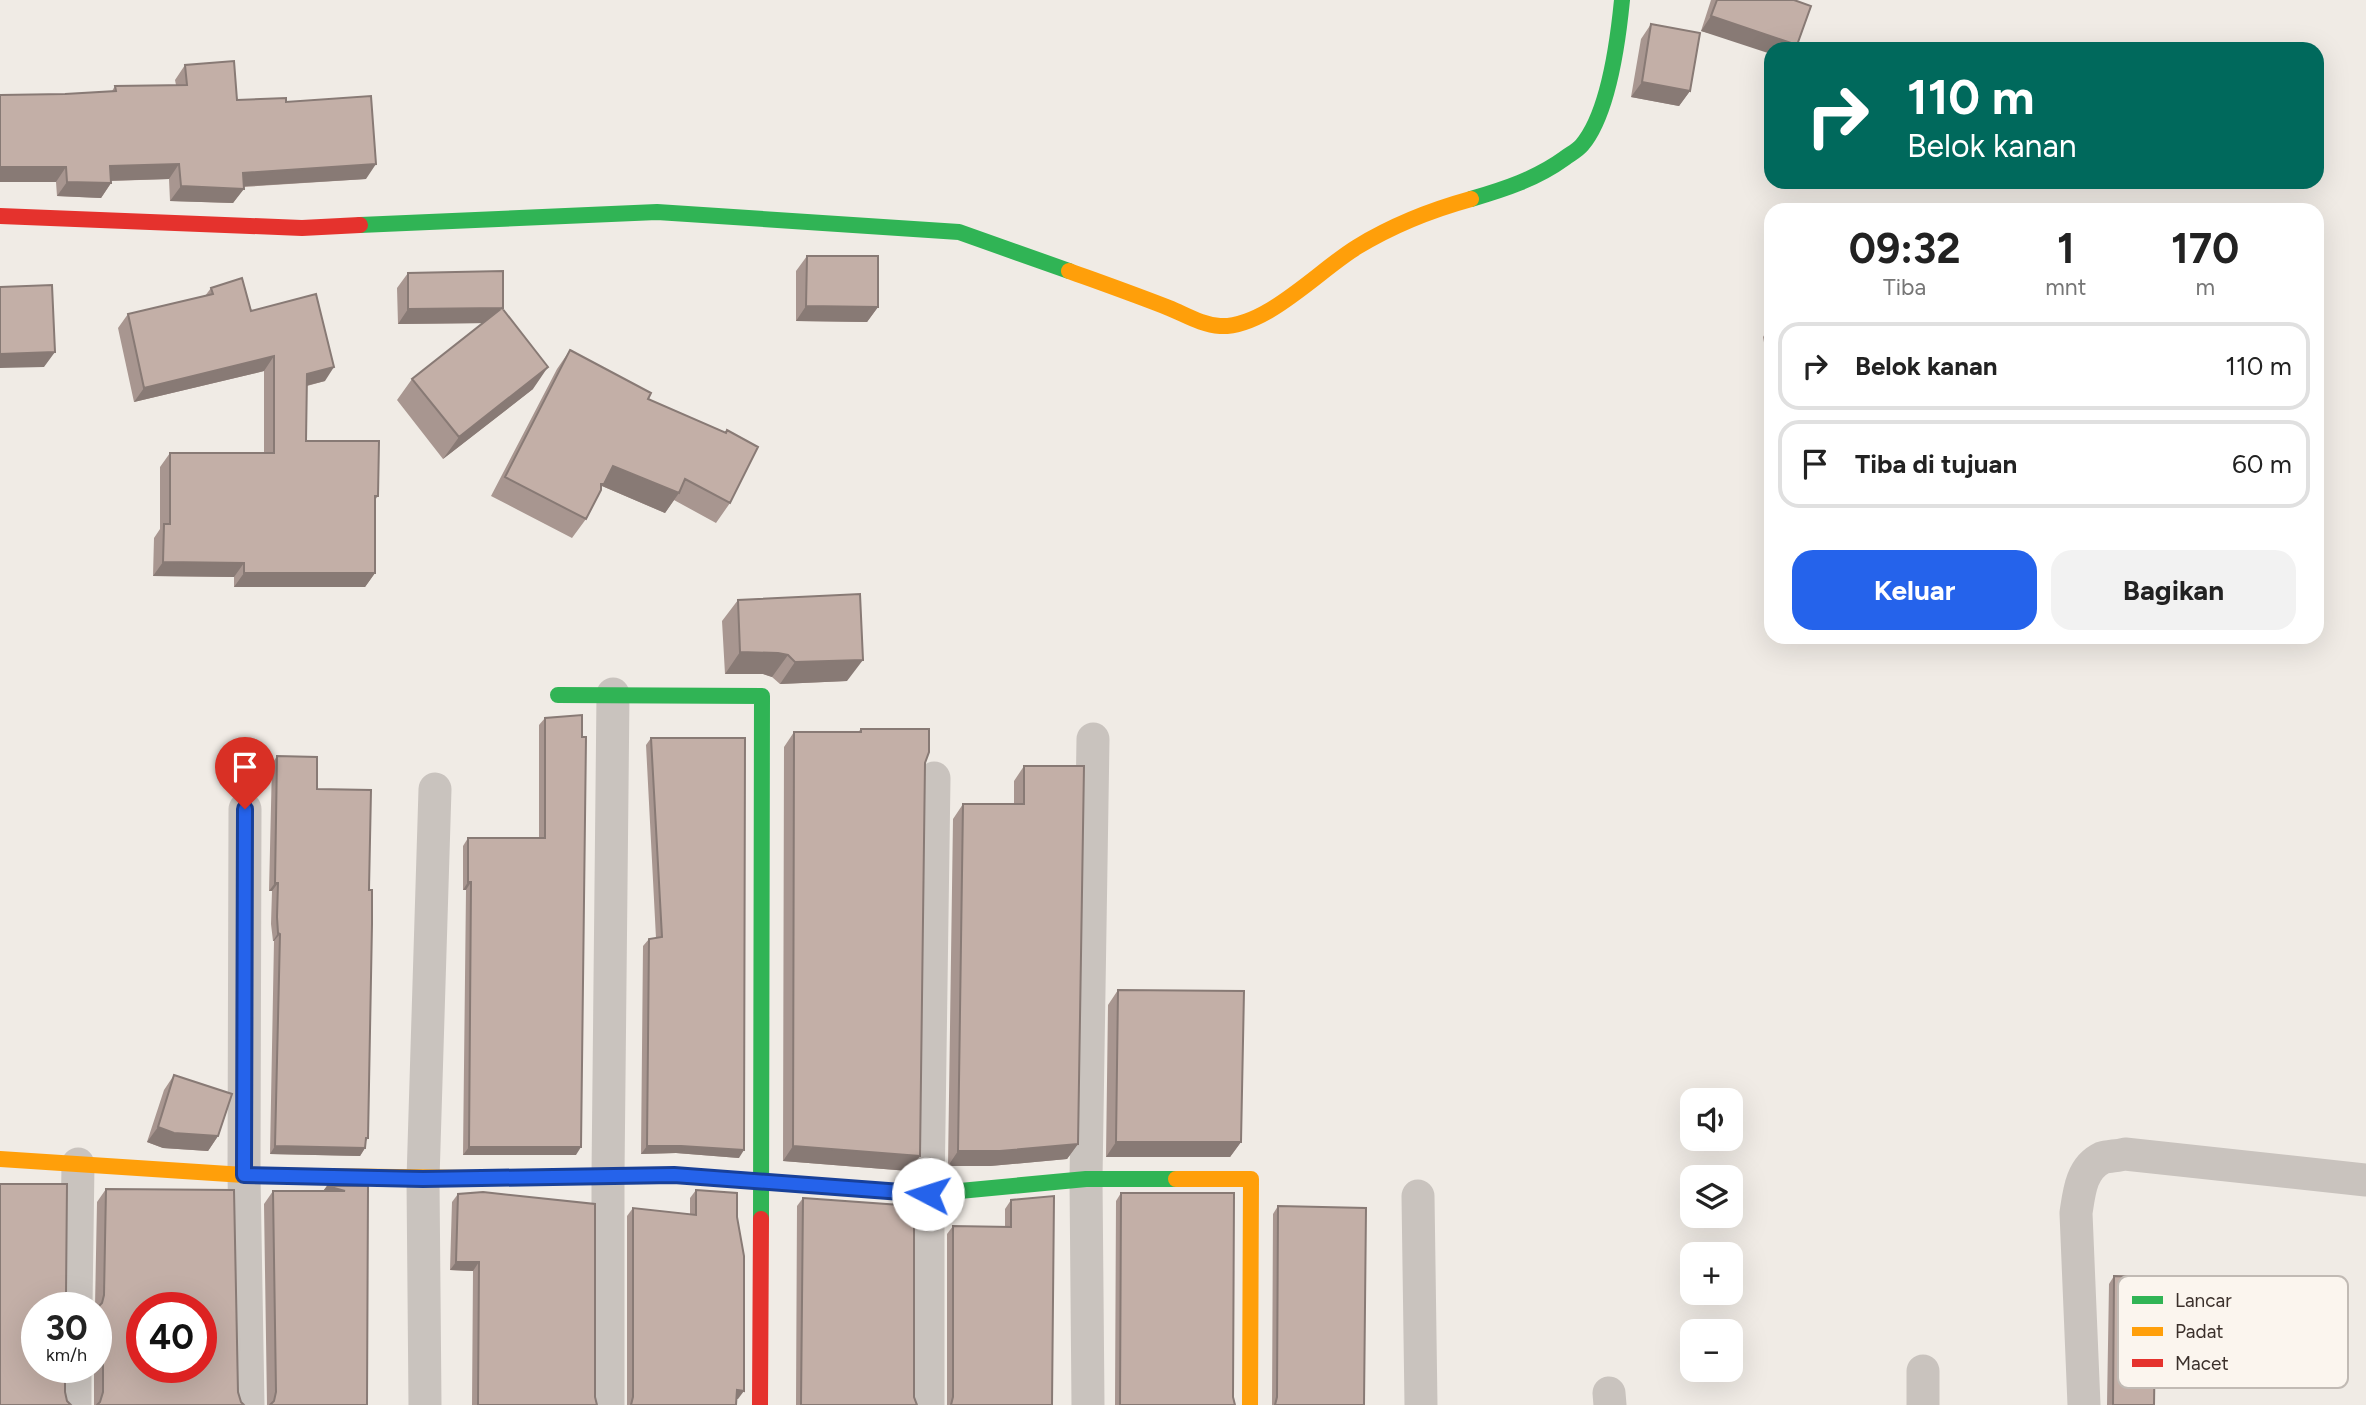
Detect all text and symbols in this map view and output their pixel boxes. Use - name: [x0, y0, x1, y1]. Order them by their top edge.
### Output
- text: 110 m: [1907, 67, 2035, 126]
- icon: right: [1792, 70, 1883, 161]
- text: Belok kanan: [1907, 127, 2077, 165]
- text: 09:32: [1849, 223, 1961, 274]
- text: 1: [2057, 223, 2075, 274]
- text: 170: [2171, 223, 2239, 274]
- text: Tiba: [1883, 273, 1926, 301]
- text: mnt: [2045, 273, 2086, 301]
- text: m: [2195, 273, 2215, 301]
- icon: right: [1796, 347, 1834, 385]
- text: Belok kanan: [1855, 350, 1998, 382]
- text: 110 m: [2225, 350, 2292, 382]
- icon: arrive: [1796, 445, 1834, 483]
- text: Tiba di tujuan: [1855, 448, 2017, 480]
- text: 60 m: [2232, 448, 2292, 480]
- button: Keluar: [1792, 550, 2037, 630]
- button: Bagikan: [2051, 550, 2296, 630]
- pin: [215, 737, 275, 809]
- icon: arrive: [226, 748, 264, 786]
- map controls: [1680, 1088, 1743, 1382]
- button: sound: [1680, 1088, 1743, 1151]
- position arrow: [891, 1157, 965, 1231]
- button: layers: [1680, 1165, 1743, 1228]
- button: +: [1680, 1242, 1743, 1305]
- legend: [2118, 1276, 2348, 1388]
- text: Lancar: [2175, 1289, 2232, 1312]
- speed limit sign: 40: [126, 1292, 217, 1383]
- text: 30: [45, 1307, 88, 1349]
- button: −: [1680, 1319, 1743, 1382]
- text: Padat: [2175, 1320, 2224, 1343]
- text: km/h: [46, 1344, 87, 1366]
- text: Macet: [2175, 1352, 2229, 1375]

